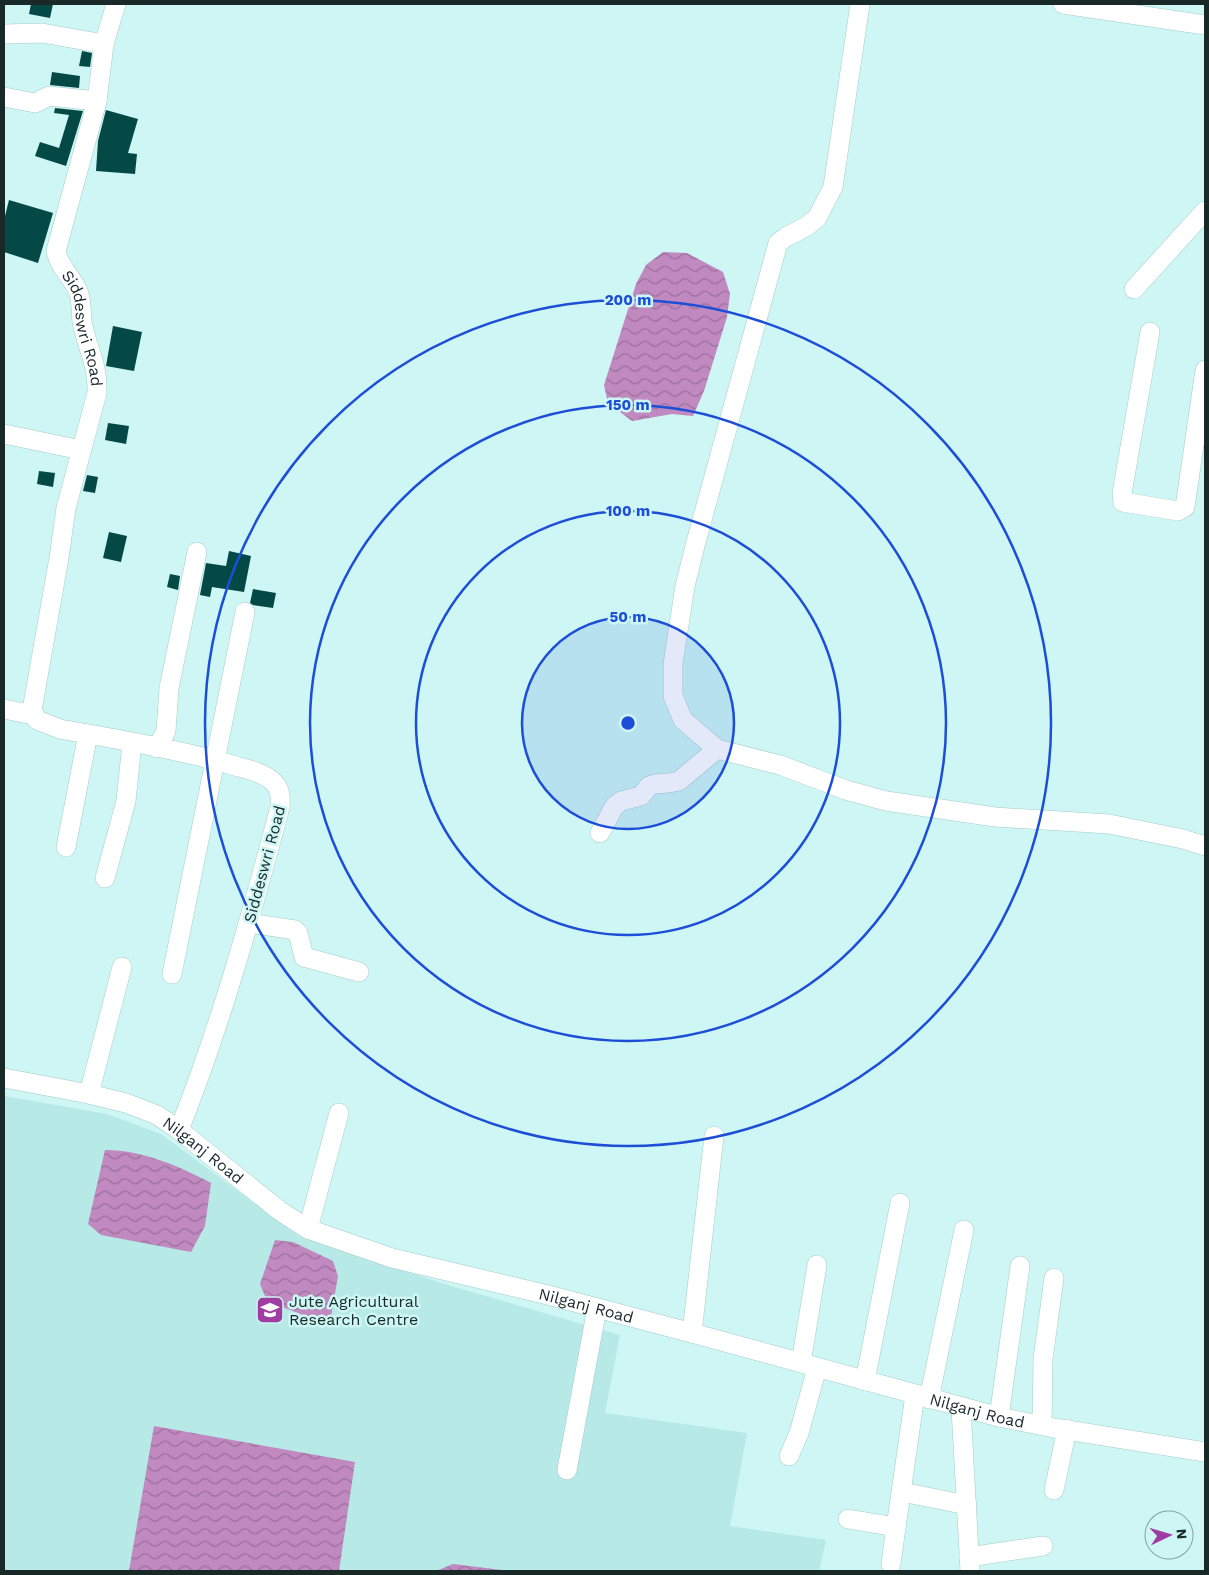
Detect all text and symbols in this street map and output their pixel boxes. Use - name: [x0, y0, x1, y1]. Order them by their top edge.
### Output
- street label: Siddeswri Road: [58, 266, 106, 387]
- text: 200 m: [605, 291, 651, 309]
- text: 150 m: [606, 396, 650, 414]
- text: 100 m: [606, 502, 650, 520]
- text: 50 m: [610, 608, 646, 626]
- centre of rings: [619, 714, 637, 732]
- street label: Siddeswri Road: [240, 804, 289, 925]
- street label: Nilganj Road: [159, 1113, 247, 1188]
- street label: Nilganj Road: [537, 1284, 636, 1327]
- place label: Jute Agricultural Research Centre: [289, 1292, 419, 1329]
- school or university icon: Jute Agricultural Research Centre: [255, 1295, 285, 1325]
- street label: Nilganj Road: [928, 1390, 1026, 1432]
- north arrow: [1144, 1510, 1194, 1560]
- text: N: [1174, 1528, 1190, 1540]

